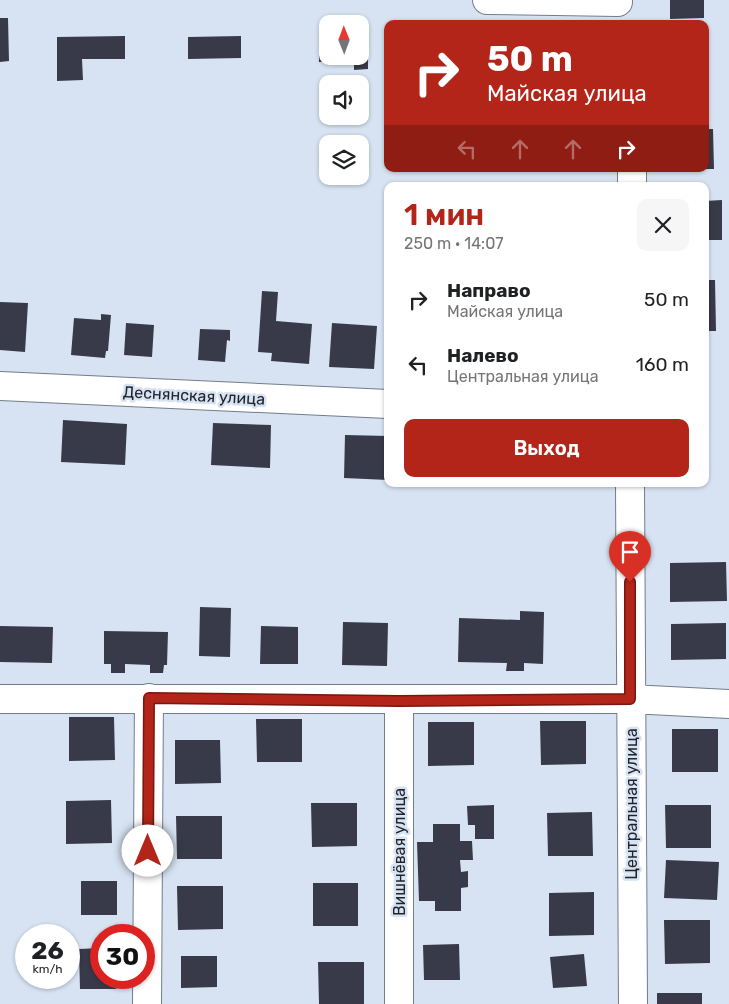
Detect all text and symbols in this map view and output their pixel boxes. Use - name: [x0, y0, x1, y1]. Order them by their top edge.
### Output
- north arrow: [319, 15, 369, 65]
- map controls: [319, 15, 369, 185]
- text: 50 m: [487, 38, 573, 80]
- icon: right: [404, 40, 469, 105]
- button: sound: [319, 75, 369, 125]
- text: Майская улица: [487, 80, 647, 107]
- button: layers: [319, 135, 369, 185]
- icon: left: [453, 135, 481, 163]
- icon: ahead: [506, 135, 534, 163]
- icon: ahead: [559, 135, 587, 163]
- icon: right: [612, 135, 640, 163]
- text: 1 мин: [404, 197, 484, 233]
- button: close: [637, 199, 689, 251]
- text: 250 m · 14:07: [404, 234, 504, 253]
- text: Направо: [447, 279, 531, 302]
- icon: right: [404, 286, 432, 314]
- text: 50 m: [644, 288, 689, 311]
- text: Майская улица: [447, 302, 563, 321]
- text: Налево: [447, 344, 519, 367]
- icon: left: [404, 351, 432, 379]
- text: 160 m: [636, 353, 689, 376]
- text: Центральная улица: [447, 367, 598, 386]
- street label: Деснянская улица: [122, 382, 265, 409]
- button: Выход: [404, 419, 689, 477]
- pin: [609, 531, 651, 582]
- icon: arrive: [616, 538, 644, 566]
- street label: Центральная улица: [622, 728, 641, 880]
- street label: Вишнёвая улица: [390, 788, 409, 916]
- position arrow: [121, 824, 173, 876]
- speed limit sign: 30: [90, 924, 155, 989]
- text: 26: [31, 936, 64, 965]
- text: km/h: [33, 962, 62, 976]

